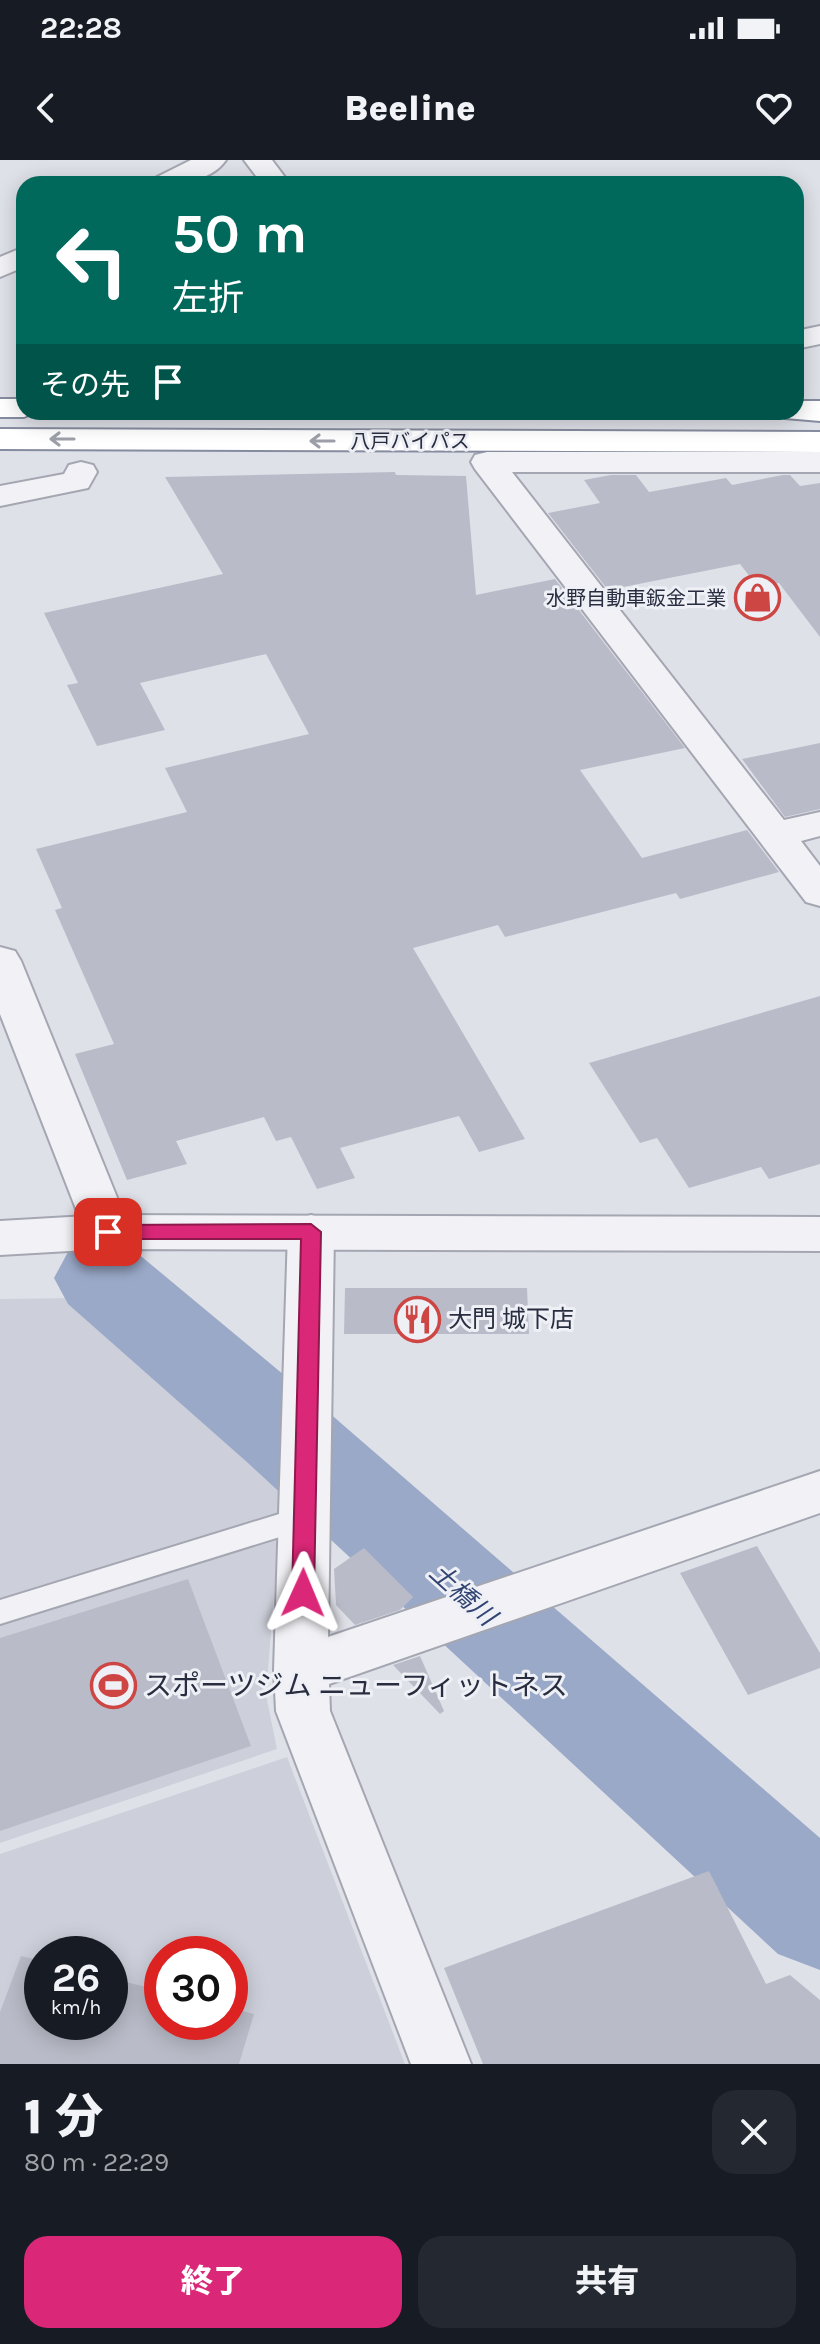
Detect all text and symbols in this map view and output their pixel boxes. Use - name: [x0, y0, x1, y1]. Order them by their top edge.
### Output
- text: 22:28: [40, 10, 122, 46]
- icon: back: [24, 86, 68, 130]
- icon: heart: [752, 86, 796, 130]
- text: Beeline: [344, 87, 476, 129]
- text: 50 m: [172, 201, 307, 266]
- icon: left: [40, 208, 144, 312]
- text: 左折: [172, 277, 244, 319]
- icon: arrive: [146, 360, 190, 404]
- text: その先: [40, 367, 130, 403]
- street label: 八戸バイパス: [350, 430, 470, 453]
- one-way arrow: [49, 431, 76, 447]
- one-way arrow: [309, 433, 336, 449]
- shop icon: 水野自動車鈑金工業: [733, 574, 781, 622]
- place label: 水野自動車鈑金工業: [546, 587, 726, 610]
- pin: [74, 1198, 142, 1266]
- icon: arrive: [86, 1210, 130, 1254]
- restaurant icon: 大門 城下店: [393, 1295, 441, 1343]
- place label: 大門 城下店: [448, 1305, 574, 1333]
- position arrow: [261, 1551, 345, 1635]
- water label: 土橋川: [423, 1557, 504, 1634]
- sports icon: スポーツジム ニューフィットネス: [89, 1661, 137, 1709]
- place label: スポーツジム ニューフィットネス: [144, 1669, 568, 1702]
- speed limit sign: 30: [144, 1936, 248, 2040]
- text: 26: [52, 1954, 100, 2001]
- text: km/h: [51, 1996, 101, 2019]
- text: 1 分: [24, 2089, 103, 2145]
- button: close: [712, 2090, 796, 2174]
- text: 80 m · 22:29: [24, 2147, 169, 2178]
- button: 終了: [24, 2236, 402, 2328]
- button: 共有: [418, 2236, 796, 2328]

